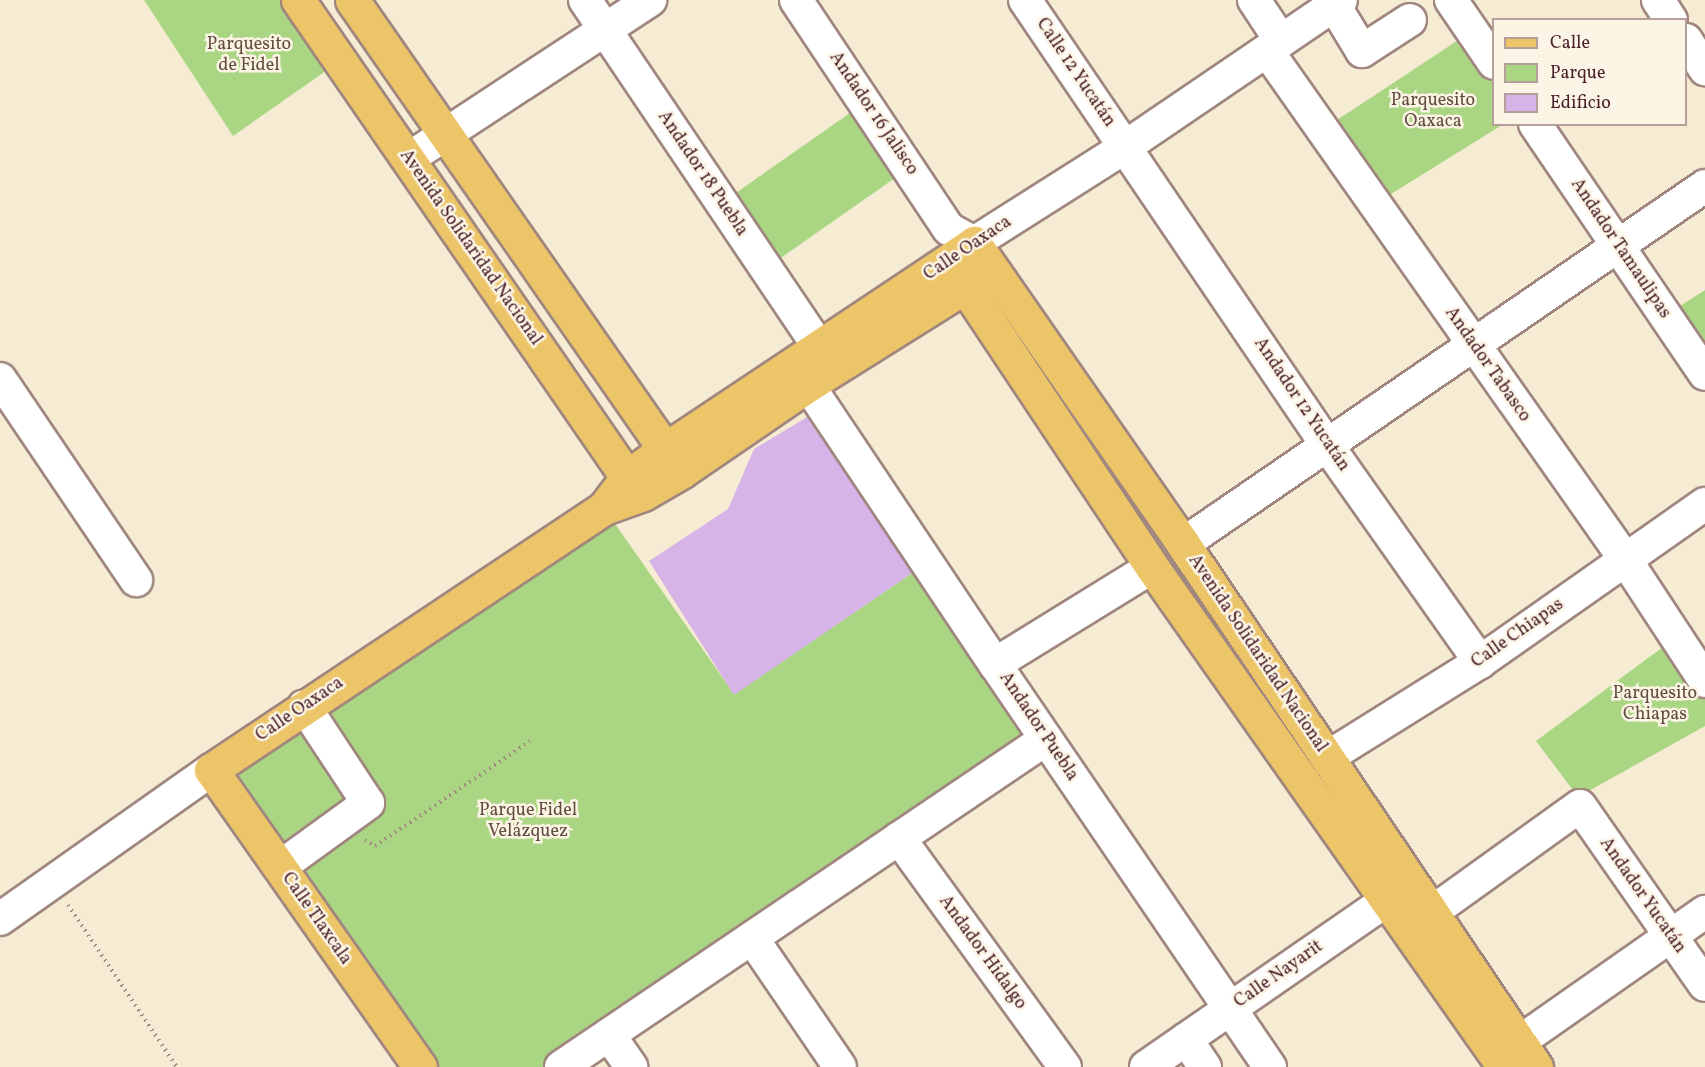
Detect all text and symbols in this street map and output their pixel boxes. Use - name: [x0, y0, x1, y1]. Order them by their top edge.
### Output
- street label: Calle 12 Yucatán: [1030, 14, 1120, 132]
- legend: [1492, 18, 1687, 126]
- text: Calle: [1550, 31, 1590, 56]
- park label: Parquesito de Fidel: [207, 35, 291, 78]
- street label: Andador 16 Jalisco: [824, 48, 922, 180]
- text: Parque: [1550, 61, 1605, 86]
- park label: Parquesito Oaxaca: [1391, 91, 1475, 134]
- text: Edificio: [1550, 91, 1611, 116]
- street label: Andador 18 Puebla: [652, 107, 752, 241]
- street label: Avenida Solidaridad Nacional: [394, 146, 546, 350]
- street label: Andador Tamaulipas: [1565, 175, 1675, 323]
- street label: Calle Oaxaca: [920, 212, 1016, 286]
- street label: Andador Tabasco: [1439, 303, 1535, 427]
- street label: Andador 12 Yucatán: [1248, 334, 1354, 476]
- street label: Avenida Solidaridad Nacional: [1183, 551, 1331, 757]
- street label: Calle Chiapas: [1468, 594, 1568, 674]
- street label: Andador Puebla: [994, 669, 1082, 785]
- street label: Calle Oaxaca: [252, 673, 348, 747]
- park label: Parquesito Chiapas: [1613, 684, 1697, 726]
- park label: Parque Fidel Velázquez: [479, 801, 577, 844]
- street label: Andador Yucatán: [1594, 834, 1690, 958]
- street label: Calle Tlaxcala: [276, 868, 356, 970]
- street label: Andador Hidalgo: [933, 892, 1031, 1014]
- street label: Calle Nayarit: [1230, 937, 1328, 1013]

